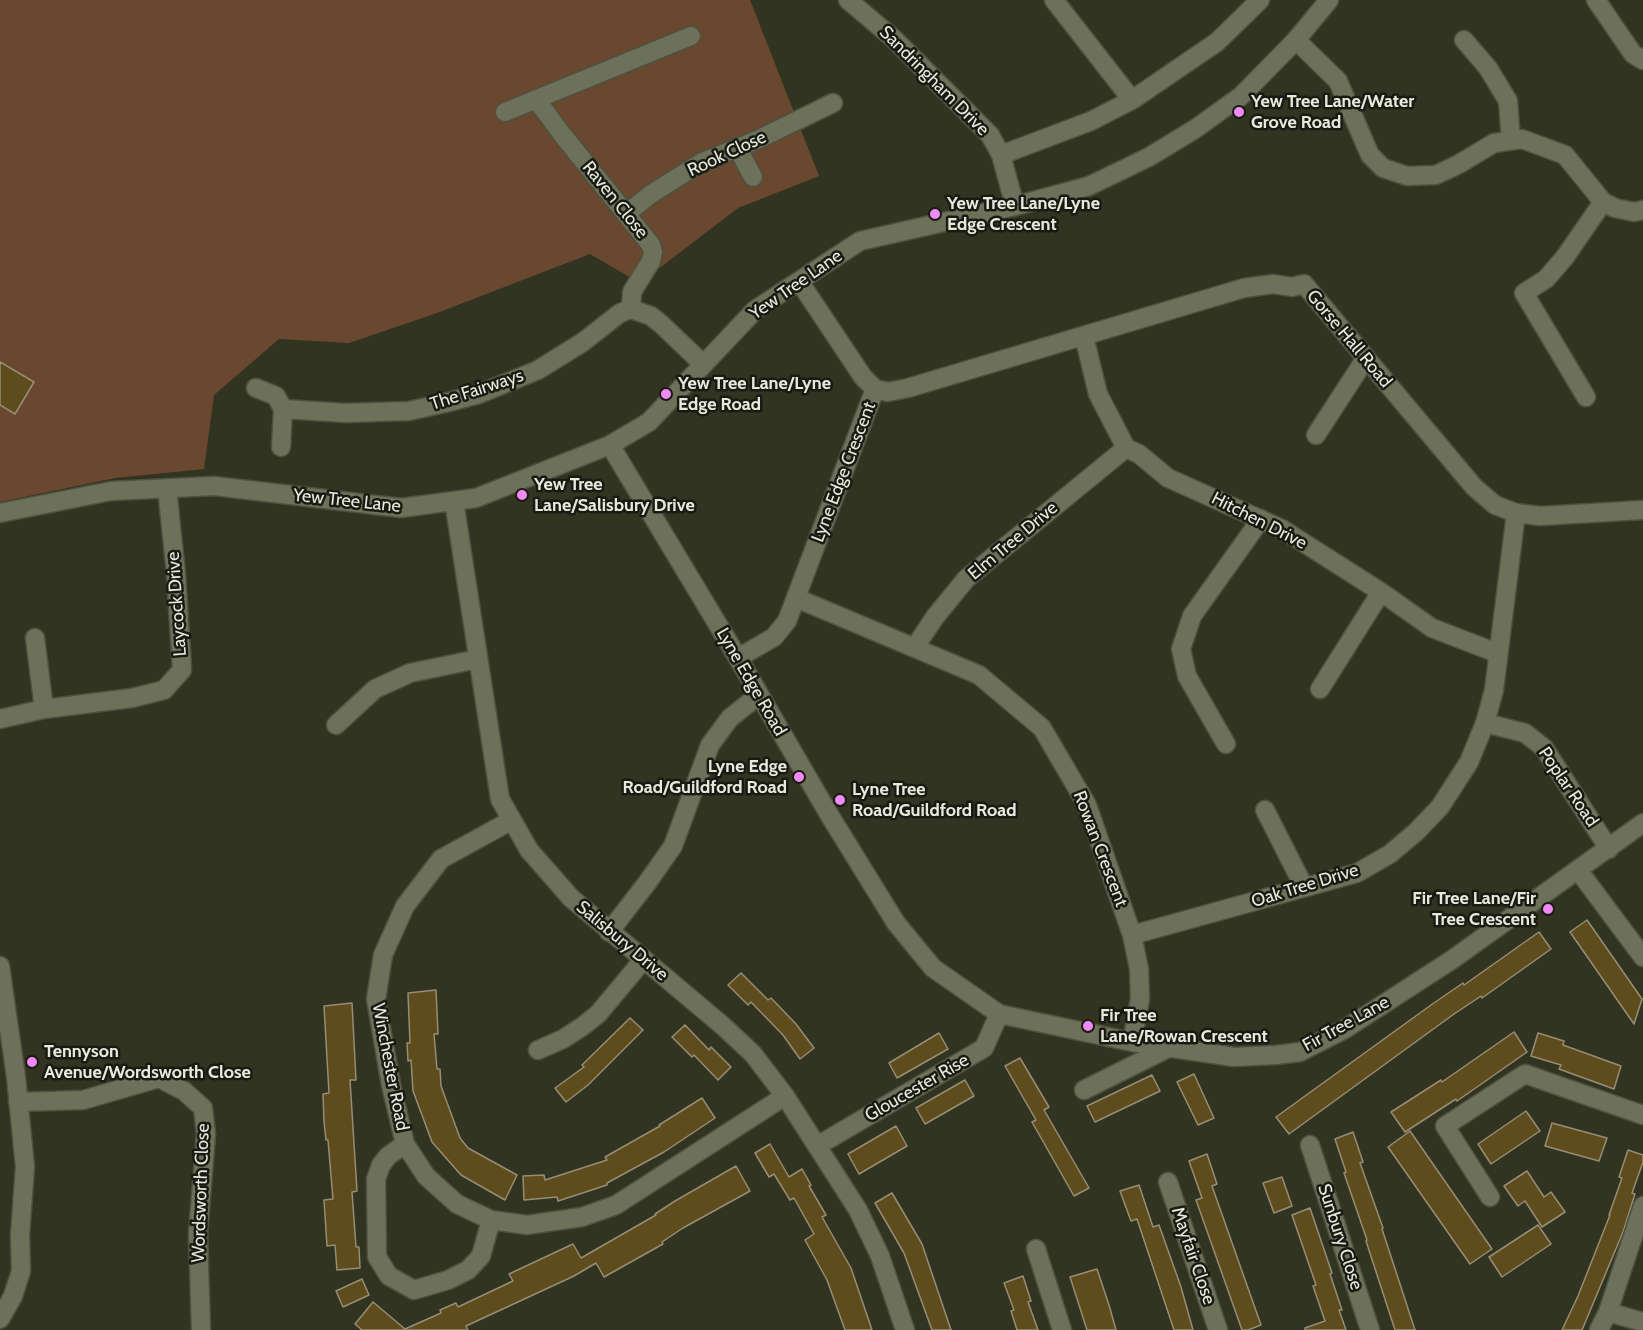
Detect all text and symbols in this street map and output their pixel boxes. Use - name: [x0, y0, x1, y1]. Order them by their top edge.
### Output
- street label: Sandringham Drive: [875, 22, 993, 140]
- place label: Yew Tree Lane/Water Grove Road: [1251, 91, 1414, 134]
- marker: Yew Tree Lane/Water Grove Road: [1232, 105, 1246, 119]
- street label: Rook Close: [684, 126, 770, 182]
- street label: Raven Close: [577, 157, 653, 243]
- place label: Yew Tree Lane/Lyne Edge Crescent: [947, 193, 1100, 236]
- marker: Yew Tree Lane/Lyne Edge Crescent: [928, 207, 942, 221]
- street label: Yew Tree Lane: [746, 245, 846, 325]
- street label: Gorse Hall Road: [1302, 286, 1396, 392]
- street label: The Fairways: [428, 365, 526, 415]
- place label: Yew Tree Lane/Lyne Edge Road: [678, 373, 831, 416]
- marker: Yew Tree Lane/Lyne Edge Road: [659, 387, 673, 401]
- street label: Lyne Edge Crescent: [807, 399, 881, 545]
- place label: Yew Tree Lane/Salisbury Drive: [534, 474, 695, 516]
- street label: Yew Tree Lane: [292, 485, 402, 517]
- marker: Yew Tree Lane/Salisbury Drive: [515, 488, 529, 502]
- street label: Hitchen Drive: [1208, 488, 1310, 554]
- street label: Elm Tree Drive: [964, 497, 1062, 585]
- street label: Laycock Drive: [163, 551, 191, 657]
- street label: Lyne Edge Road: [711, 624, 791, 740]
- street label: Poplar Road: [1533, 743, 1603, 831]
- place label: Lyne Edge Road/Guildford Road: [622, 756, 787, 798]
- marker: Lyne Edge Road/Guildford Road: [792, 770, 806, 784]
- place label: Lyne Tree Road/Guildford Road: [852, 779, 1017, 822]
- street label: Rowan Crescent: [1068, 788, 1132, 910]
- marker: Lyne Tree Road/Guildford Road: [833, 793, 847, 807]
- street label: Oak Tree Drive: [1249, 859, 1361, 913]
- place label: Fir Tree Lane/Fir Tree Crescent: [1412, 888, 1536, 930]
- street label: Salisbury Drive: [572, 896, 672, 986]
- marker: Fir Tree Lane/Fir Tree Crescent: [1541, 902, 1555, 916]
- street label: Fir Tree Lane: [1299, 991, 1393, 1057]
- street label: Winchester Road: [367, 1001, 413, 1133]
- place label: Fir Tree Lane/Rowan Crescent: [1100, 1005, 1268, 1048]
- marker: Fir Tree Lane/Rowan Crescent: [1081, 1019, 1095, 1033]
- place label: Tennyson Avenue/Wordsworth Close: [44, 1041, 251, 1084]
- street label: Gloucester Rise: [861, 1050, 973, 1126]
- marker: Tennyson Avenue/Wordsworth Close: [25, 1055, 39, 1069]
- street label: Wordsworth Close: [188, 1123, 214, 1263]
- street label: Sunbury Close: [1313, 1181, 1367, 1293]
- street label: Mayfair Close: [1166, 1204, 1220, 1308]

